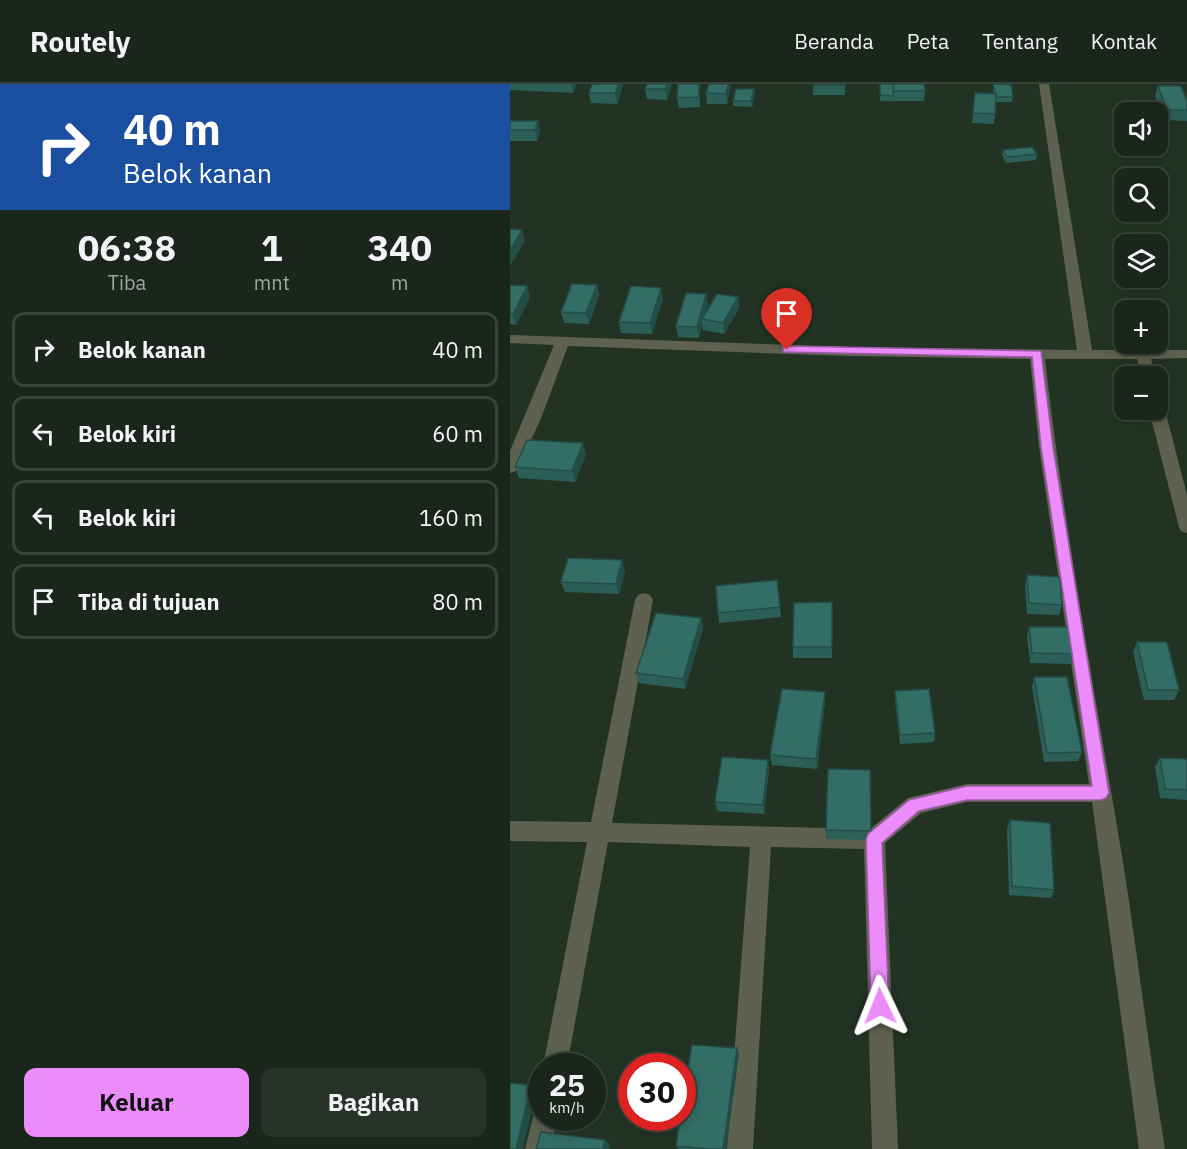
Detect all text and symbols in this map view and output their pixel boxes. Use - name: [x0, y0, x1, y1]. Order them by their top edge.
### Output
- text: Routely: [30, 23, 131, 60]
- text: Beranda: [794, 27, 874, 55]
- text: Peta: [907, 27, 949, 55]
- text: Tentang: [982, 27, 1058, 55]
- text: Kontak: [1091, 27, 1157, 55]
- text: 40 m: [123, 102, 221, 157]
- map controls: [1114, 102, 1168, 420]
- button: sound: [1114, 102, 1168, 156]
- icon: right: [24, 108, 102, 186]
- text: Belok kanan: [123, 155, 272, 190]
- button: search: [1114, 168, 1168, 222]
- text: 06:38: [78, 224, 176, 271]
- text: 1: [261, 224, 283, 271]
- text: 340: [367, 224, 432, 271]
- button: layers: [1114, 234, 1168, 288]
- text: Tiba: [108, 269, 146, 296]
- text: mnt: [254, 269, 290, 296]
- text: m: [391, 269, 409, 296]
- pin: [761, 288, 812, 350]
- icon: arrive: [770, 297, 803, 330]
- button: +: [1114, 300, 1168, 354]
- icon: right: [27, 333, 60, 366]
- text: Belok kanan: [78, 335, 206, 364]
- text: 40 m: [432, 335, 483, 364]
- button: −: [1114, 366, 1168, 420]
- icon: left: [27, 417, 60, 450]
- text: Belok kiri: [78, 419, 176, 448]
- text: 60 m: [432, 419, 483, 448]
- icon: left: [27, 501, 60, 534]
- text: Belok kiri: [78, 503, 176, 532]
- text: 160 m: [419, 503, 483, 532]
- icon: arrive: [27, 585, 60, 618]
- text: Tiba di tujuan: [78, 587, 220, 616]
- text: 80 m: [432, 587, 483, 616]
- position arrow: [848, 974, 912, 1038]
- speed limit sign: 30: [618, 1053, 696, 1131]
- text: 25: [549, 1065, 585, 1104]
- button: Keluar: [24, 1068, 249, 1137]
- button: Bagikan: [261, 1068, 486, 1137]
- text: km/h: [549, 1098, 585, 1117]

